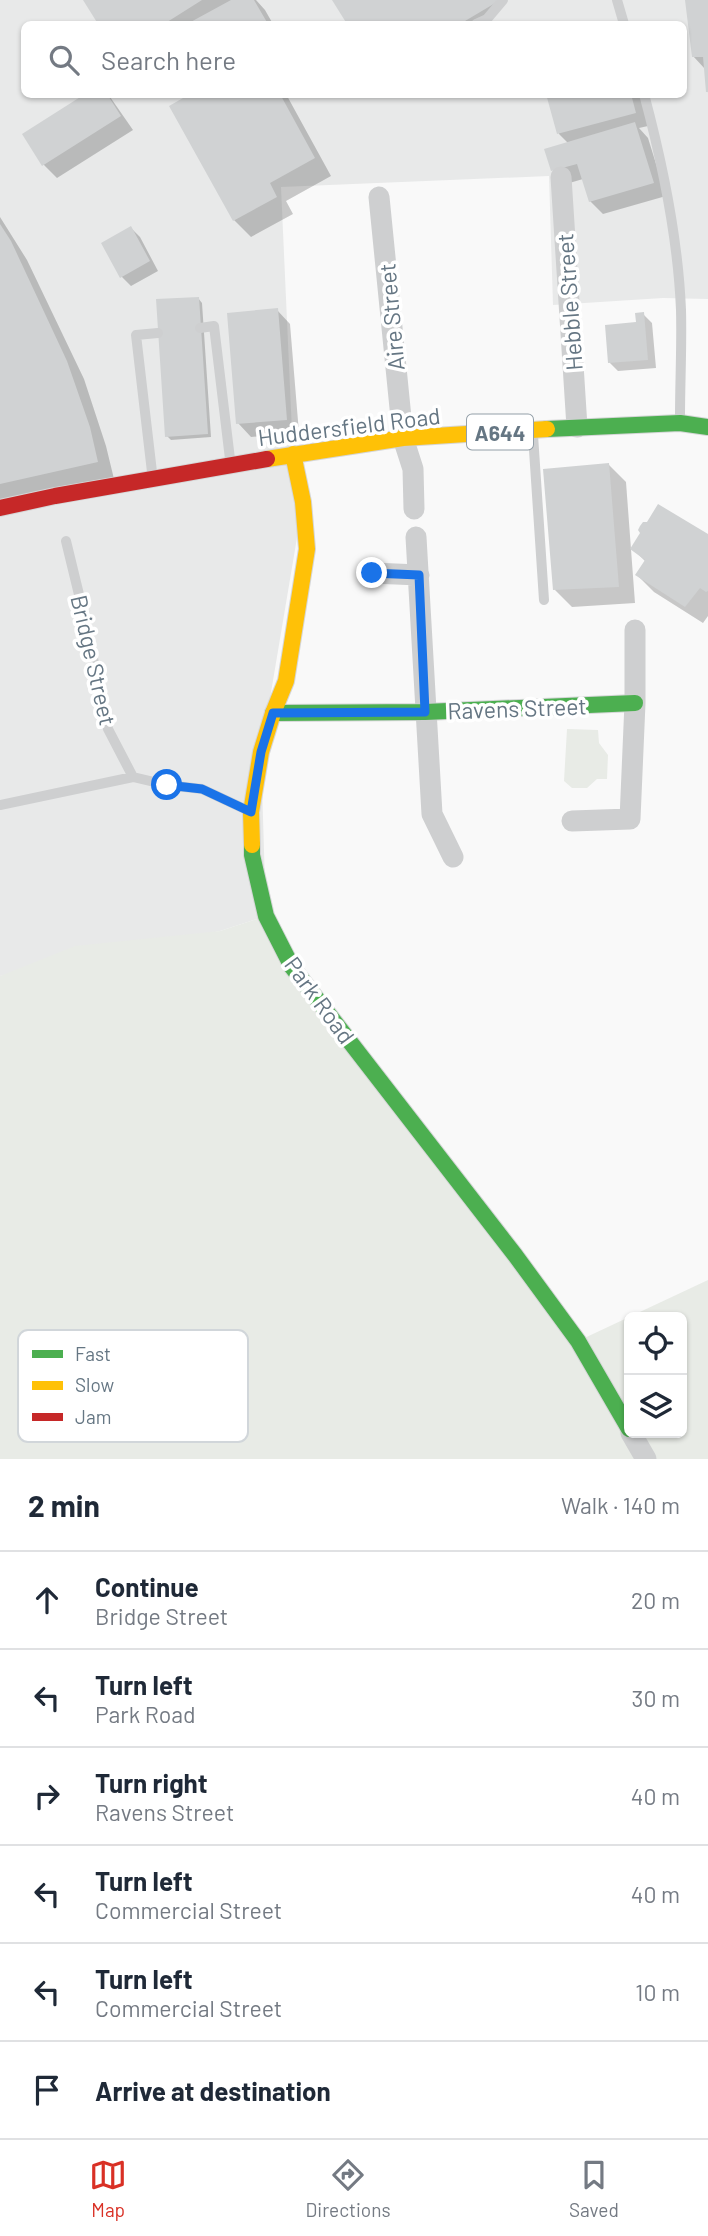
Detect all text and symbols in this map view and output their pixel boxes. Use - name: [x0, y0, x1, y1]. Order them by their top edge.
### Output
- search box: [21, 21, 687, 98]
- icon: search: [45, 41, 83, 79]
- text: Search here: [101, 44, 236, 75]
- street label: Hebble Street: [550, 233, 588, 371]
- street label: Aire Street: [372, 262, 410, 372]
- street label: Huddersfield Road: [256, 401, 442, 451]
- road number: A644: [467, 414, 533, 450]
- route end: [356, 557, 387, 588]
- street label: Bridge Street: [65, 592, 123, 728]
- street label: Ravens Street: [447, 692, 587, 724]
- route start: [151, 769, 182, 800]
- street label: Park Road: [279, 951, 361, 1049]
- map controls: [624, 1312, 687, 1438]
- button: locate: [624, 1312, 687, 1375]
- legend: [18, 1330, 248, 1442]
- text: Fast: [75, 1342, 111, 1365]
- text: Slow: [75, 1373, 114, 1396]
- button: layers: [624, 1375, 687, 1438]
- text: Jam: [75, 1405, 111, 1428]
- text: 2 min: [28, 1487, 100, 1523]
- text: Walk · 140 m: [561, 1491, 680, 1519]
- text: Continue: [95, 1571, 199, 1602]
- icon: ahead: [28, 1581, 66, 1619]
- text: 20 m: [631, 1586, 680, 1614]
- text: Bridge Street: [95, 1602, 228, 1630]
- text: Turn left: [95, 1669, 193, 1700]
- icon: left: [28, 1679, 66, 1717]
- text: 30 m: [632, 1684, 680, 1712]
- text: Park Road: [95, 1700, 196, 1728]
- text: Turn right: [95, 1767, 208, 1798]
- icon: right: [28, 1777, 66, 1815]
- text: 40 m: [631, 1782, 680, 1810]
- text: Ravens Street: [95, 1798, 234, 1826]
- text: Turn left: [95, 1865, 193, 1896]
- icon: left: [28, 1875, 66, 1913]
- text: 40 m: [631, 1880, 680, 1908]
- text: Commercial Street: [95, 1896, 282, 1924]
- text: Turn left: [95, 1963, 193, 1994]
- icon: left: [28, 1973, 66, 2011]
- text: 10 m: [635, 1978, 680, 2006]
- text: Commercial Street: [95, 1994, 282, 2022]
- icon: arrive: [28, 2071, 66, 2109]
- text: Arrive at destination: [95, 2075, 331, 2106]
- tab: Map: [89, 2156, 127, 2221]
- tab: Directions: [306, 2156, 391, 2221]
- tab: Saved: [569, 2156, 619, 2221]

